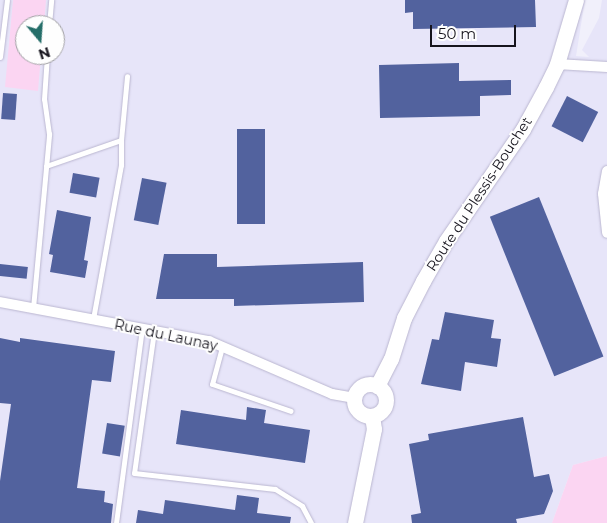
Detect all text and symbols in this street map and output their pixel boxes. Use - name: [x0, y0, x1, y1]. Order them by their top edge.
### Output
- north arrow: [15, 15, 65, 65]
- scale bar: [432, 15, 518, 47]
- text: 50 m: [438, 24, 476, 43]
- text: N: [36, 43, 52, 64]
- street label: Route du Plessis-Bouchet: [423, 114, 535, 274]
- street label: Rue du Launay: [113, 316, 219, 354]

